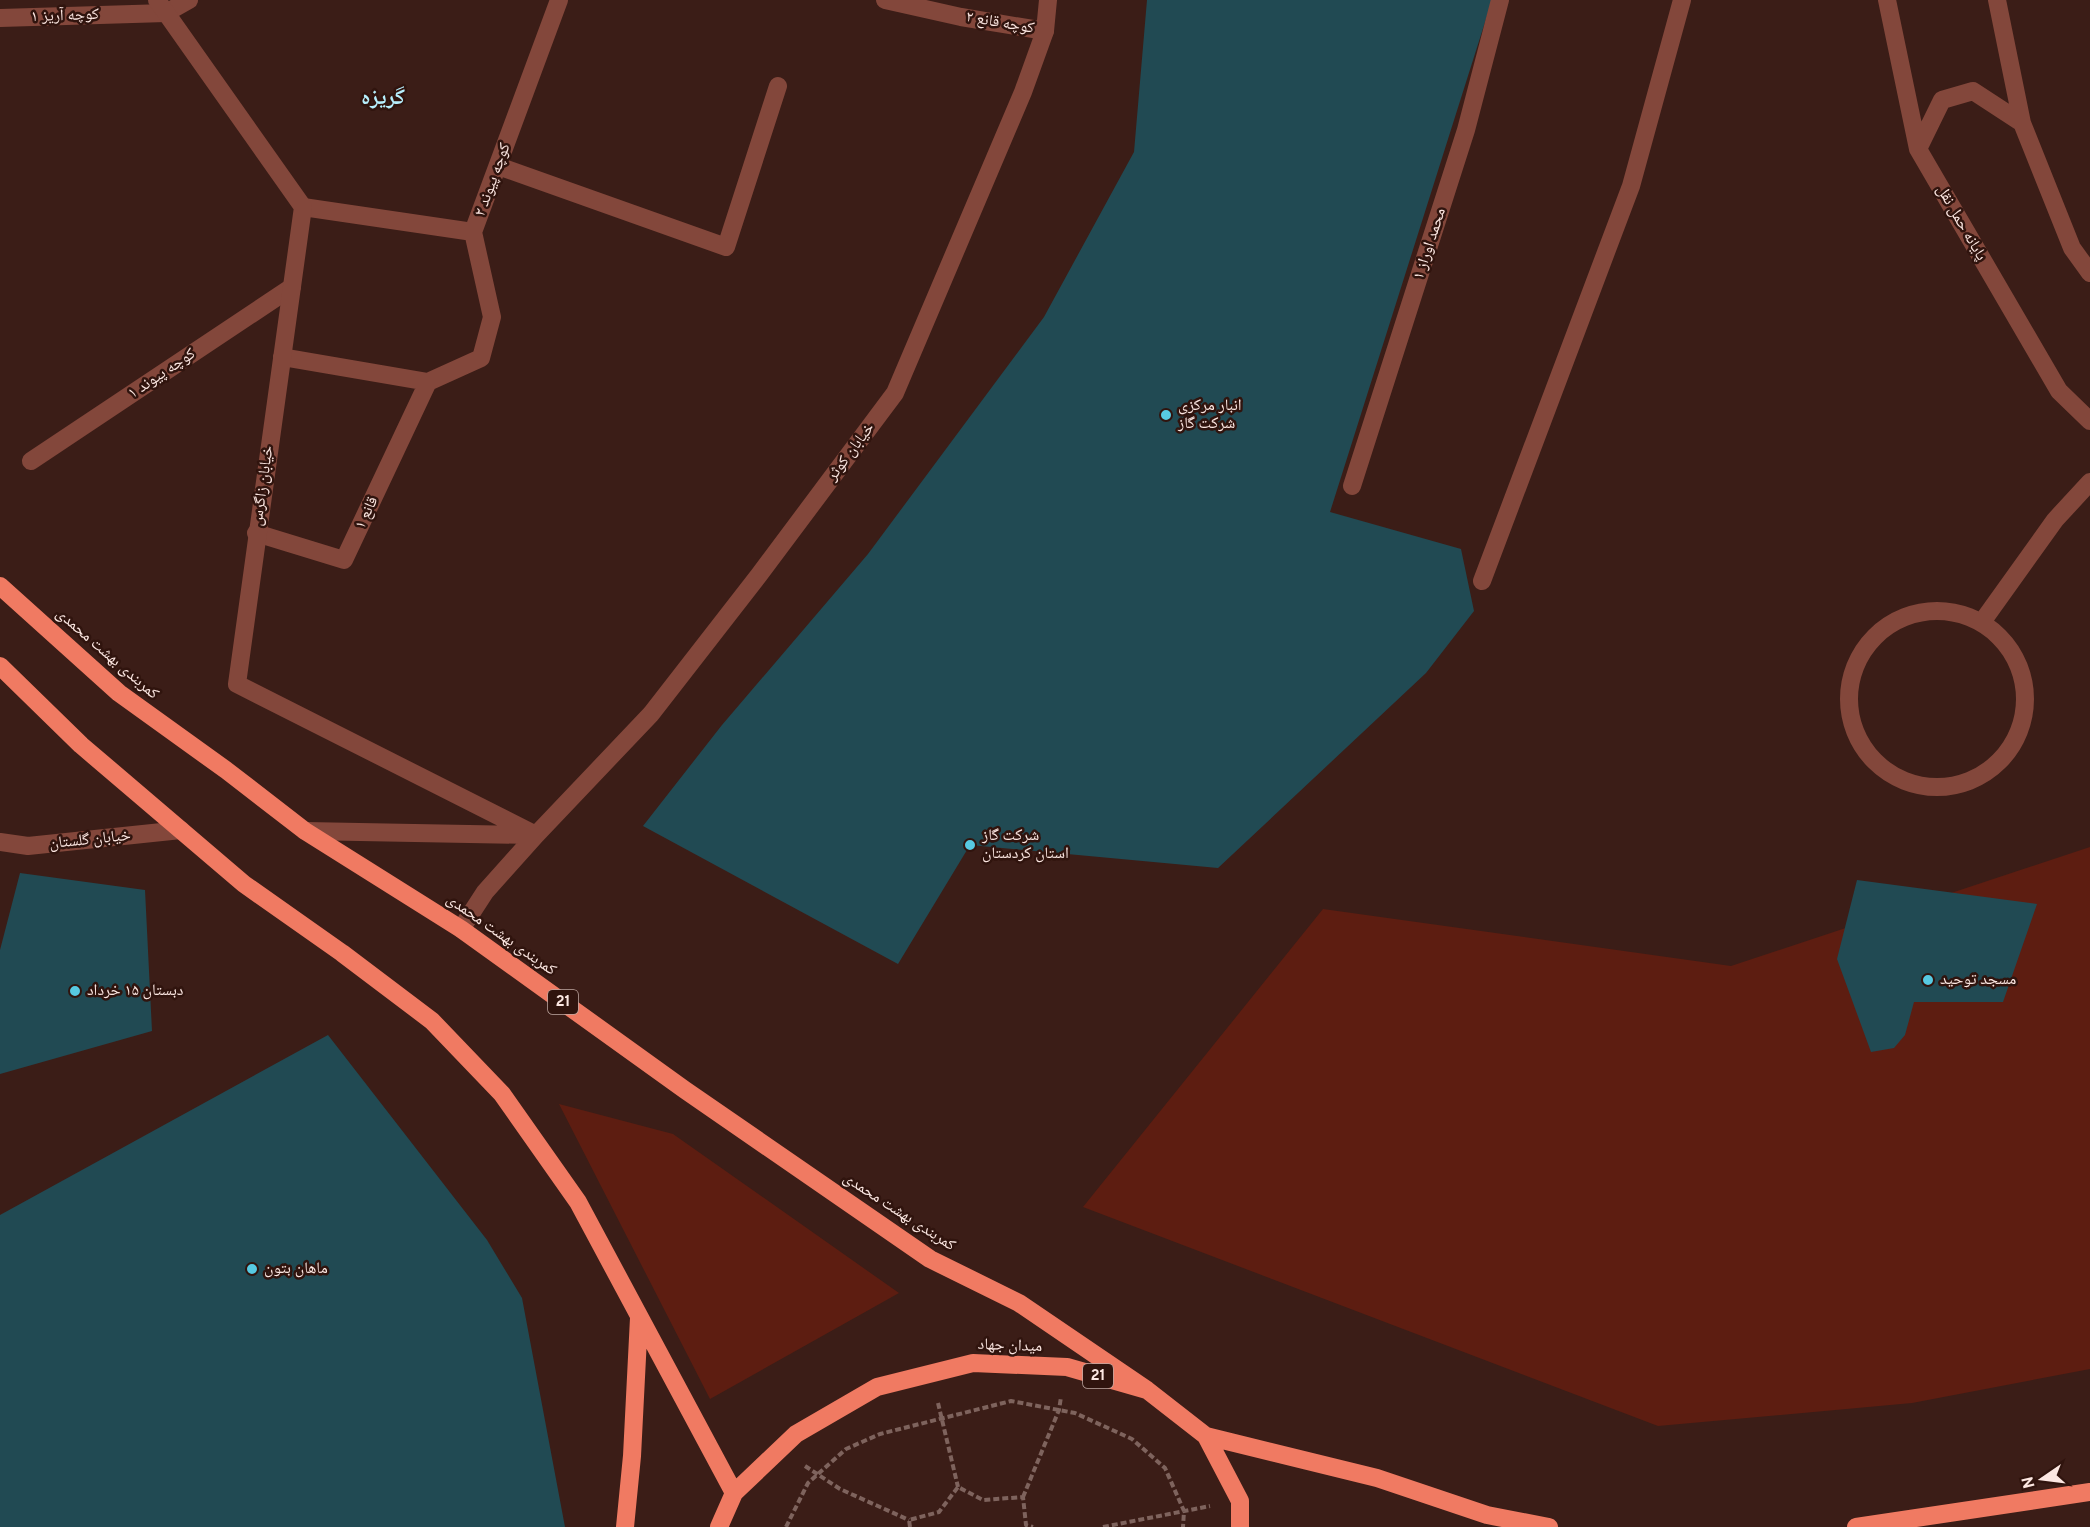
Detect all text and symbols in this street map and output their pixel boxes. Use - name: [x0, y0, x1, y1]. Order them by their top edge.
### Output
- street label: کوچه آریز ۱: [31, 5, 100, 27]
- street label: کوچه قانع ۲: [964, 7, 1036, 39]
- district label: گریزه: [361, 85, 405, 112]
- street label: کوچه پیوند ۲: [470, 140, 516, 220]
- street label: پایانه حمل نقل: [1931, 181, 1991, 265]
- street label: محمد اوراز ۱: [1409, 206, 1451, 282]
- street label: کوچه پیوند ۱: [125, 344, 200, 404]
- place label: انبار مرکزی شرکت گاز: [1177, 396, 1242, 434]
- marker: انبار مرکزی شرکت گاز: [1159, 408, 1173, 422]
- street label: خیابان کوثر: [822, 419, 879, 486]
- street label: خیابان زاگرس: [247, 445, 279, 527]
- street label: قانع ۱: [351, 493, 383, 533]
- street label: کمربندی بهشت محمدی: [51, 604, 163, 704]
- street label: خیابان گلستان: [48, 826, 132, 854]
- place label: شرکت گاز استان کردستان: [981, 826, 1069, 864]
- marker: شرکت گاز استان کردستان: [963, 838, 977, 852]
- street label: کمربندی بهشت محمدی: [442, 890, 560, 981]
- place label: مسجد توحید: [1940, 970, 2016, 990]
- marker: مسجد توحید: [1921, 973, 1935, 987]
- place label: دبستان ۱۵ خرداد: [87, 981, 183, 1001]
- marker: دبستان ۱۵ خرداد: [68, 984, 82, 998]
- road number: 21: [548, 990, 578, 1014]
- street label: کمربندی بهشت محمدی: [839, 1168, 959, 1256]
- place label: ماهان بتون: [264, 1259, 328, 1279]
- marker: ماهان بتون: [245, 1262, 259, 1276]
- street label: میدان جهاد: [977, 1335, 1043, 1357]
- road number: 21: [1083, 1364, 1113, 1388]
- north arrow: [2012, 1449, 2072, 1509]
- text: N: [2018, 1474, 2040, 1490]

